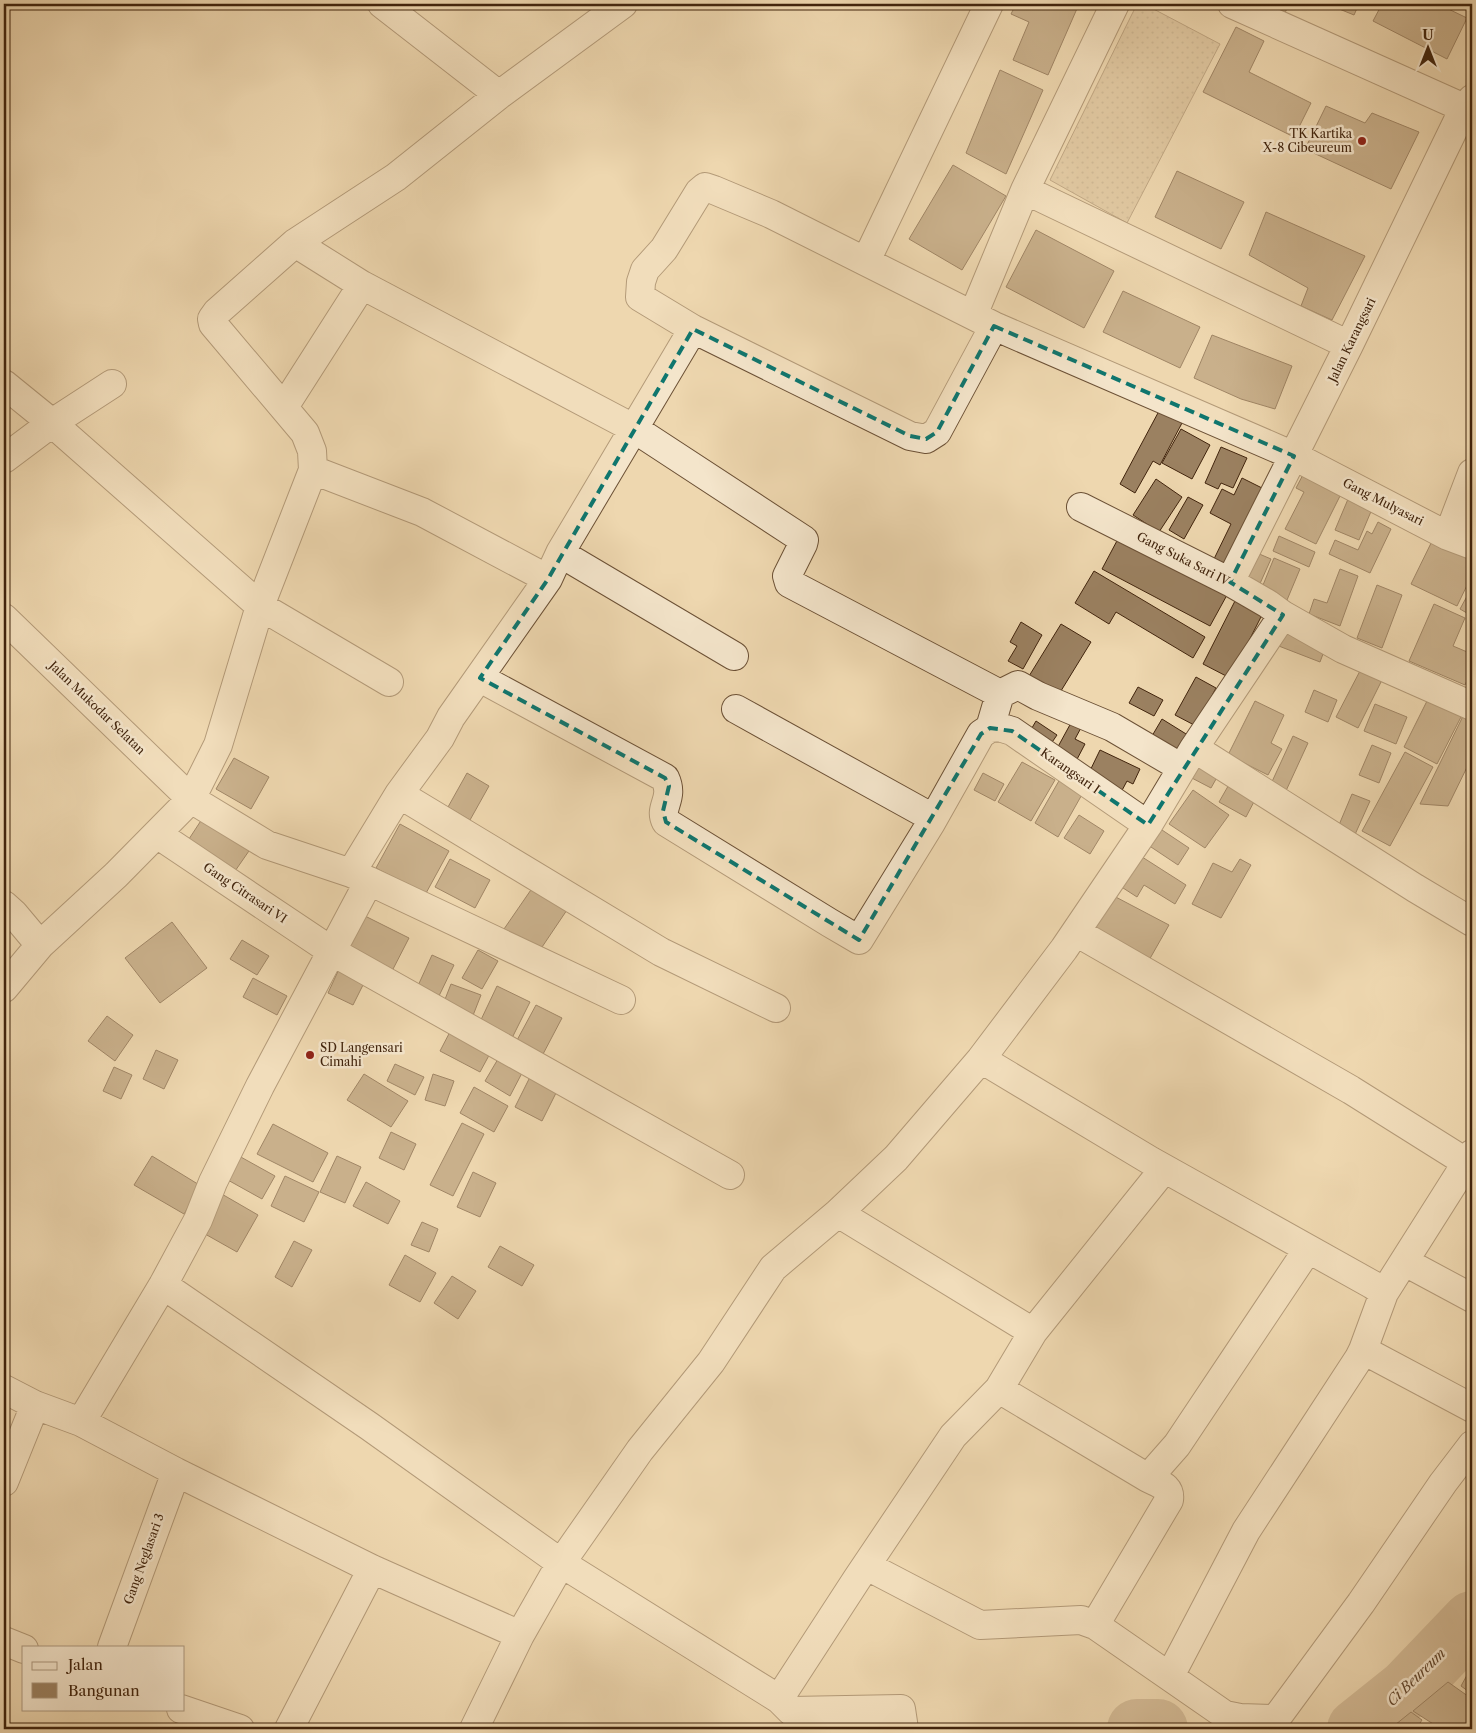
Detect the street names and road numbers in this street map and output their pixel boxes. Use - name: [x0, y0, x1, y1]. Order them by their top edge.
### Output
- street label: Jalan Karangsari: [1324, 295, 1379, 386]
- street label: Gang Mulyasari: [1340, 475, 1426, 529]
- street label: Gang Suka Sari IV: [1134, 529, 1232, 589]
- street label: Jalan Mukodar Selatan: [45, 656, 149, 758]
- street label: Karangsari I: [1038, 745, 1103, 796]
- street label: Gang Citrasari VI: [201, 859, 290, 926]
- street label: Gang Neglasari 3: [120, 1511, 167, 1606]

